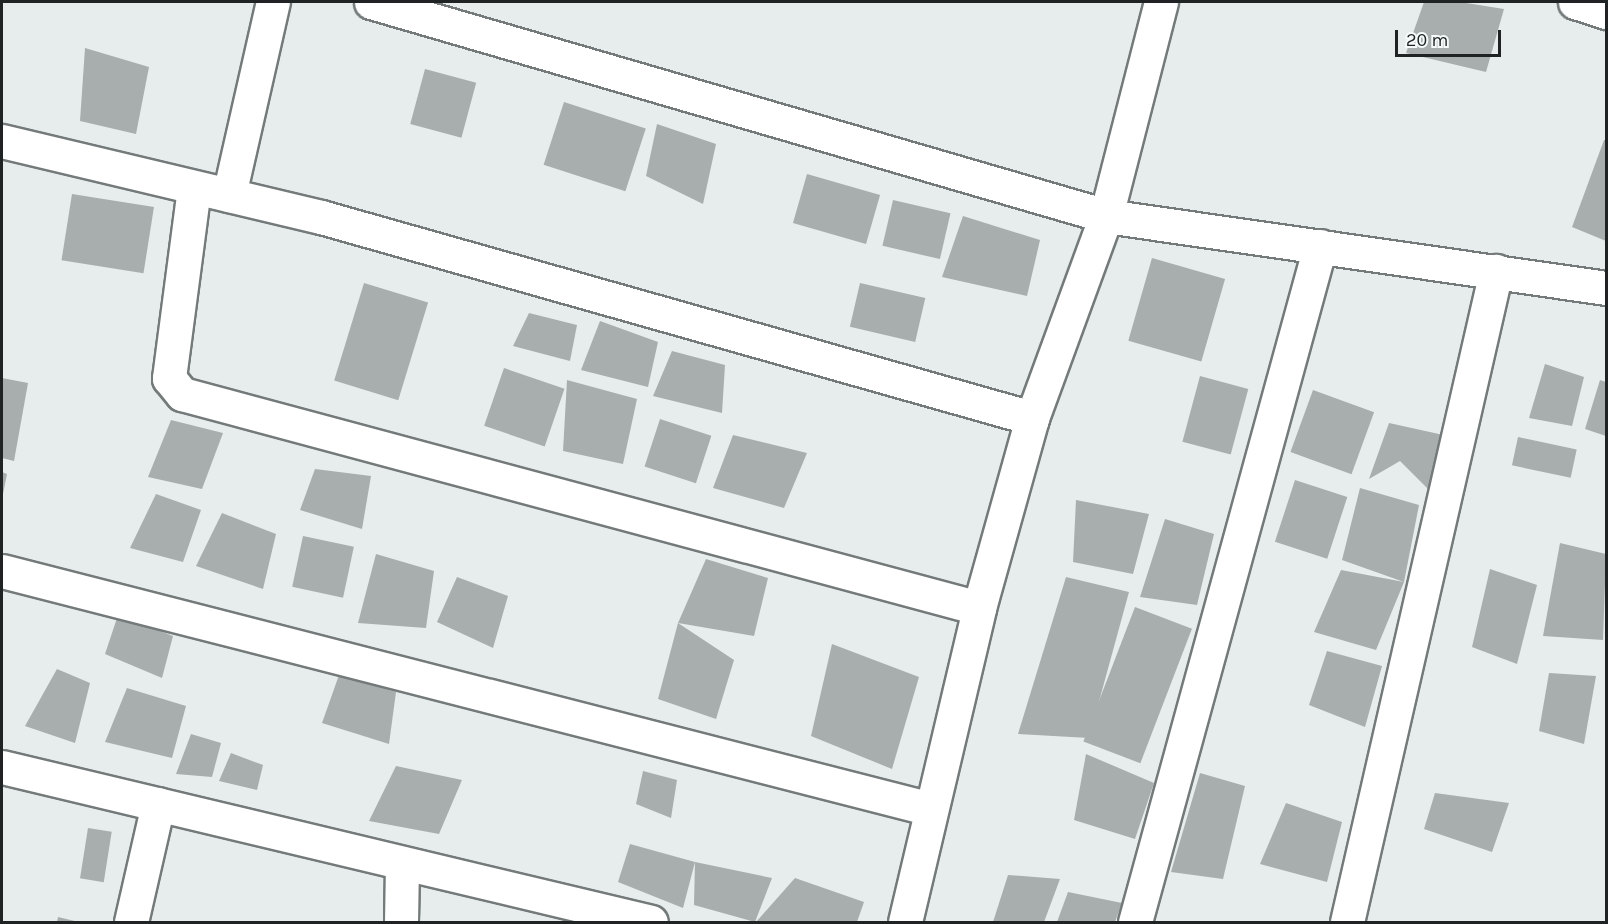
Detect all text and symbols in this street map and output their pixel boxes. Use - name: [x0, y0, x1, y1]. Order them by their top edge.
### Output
- scale bar: [1398, 18, 1504, 56]
- text: 20 m: [1406, 29, 1448, 51]

